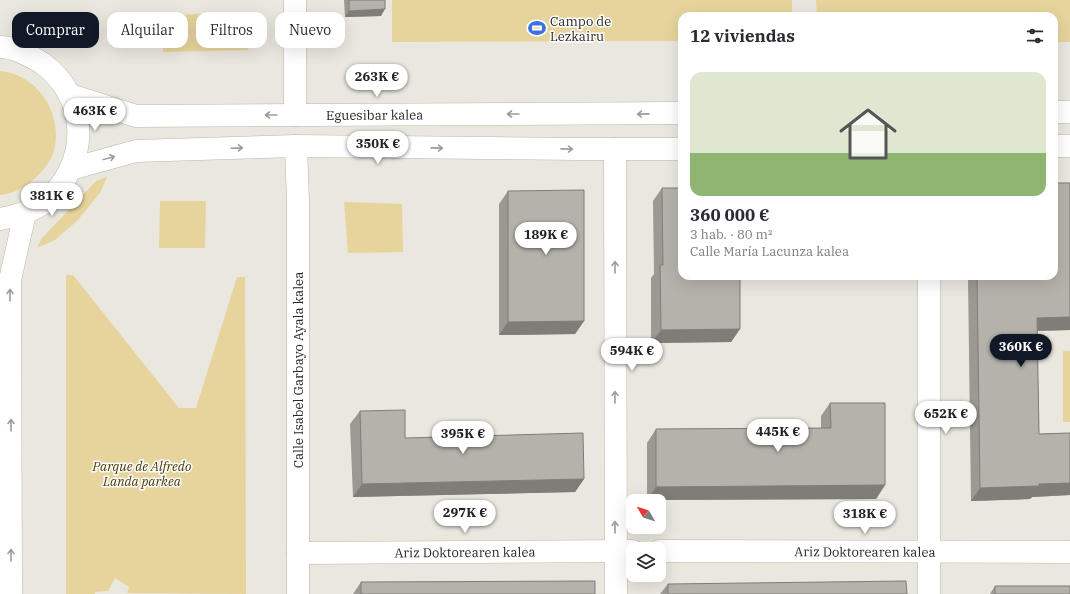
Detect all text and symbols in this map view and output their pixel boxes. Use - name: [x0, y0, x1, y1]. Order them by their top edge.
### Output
- chip: Comprar: [12, 12, 99, 48]
- chip: Alquilar: [107, 12, 188, 48]
- chip: Filtros: [196, 12, 267, 48]
- chip: Nuevo: [275, 12, 345, 48]
- place label: Campo de Lezkairu: [550, 13, 611, 45]
- sports icon: Campo de Lezkairu: [527, 18, 547, 38]
- text: 12 viviendas: [690, 25, 795, 47]
- icon: filters: [1024, 25, 1046, 47]
- pin: 263K €: [344, 64, 410, 98]
- text: 263K €: [355, 68, 399, 85]
- pin: 463K €: [62, 98, 128, 132]
- icon: home: [832, 98, 904, 170]
- text: 463K €: [73, 102, 117, 119]
- street label: Eguesibar kalea: [326, 106, 423, 124]
- one-way arrow: [507, 110, 520, 118]
- one-way arrow: [637, 110, 650, 118]
- one-way arrow: [265, 111, 278, 119]
- pin: 350K €: [345, 131, 411, 165]
- text: 350K €: [356, 135, 400, 152]
- one-way arrow: [230, 144, 243, 152]
- one-way arrow: [430, 144, 443, 152]
- one-way arrow: [560, 145, 573, 153]
- one-way arrow: [102, 154, 115, 162]
- pin: 381K €: [19, 183, 85, 217]
- text: 381K €: [30, 187, 74, 204]
- text: 360 000 €: [690, 204, 770, 226]
- pin: 189K €: [513, 222, 579, 256]
- text: 189K €: [524, 226, 568, 243]
- text: 3 hab. · 80 m²: [690, 226, 773, 243]
- text: Calle María Lacunza kalea: [690, 243, 849, 260]
- one-way arrow: [611, 261, 619, 274]
- street label: Calle Isabel Garbayo Ayala kalea: [290, 272, 307, 468]
- one-way arrow: [6, 289, 14, 302]
- pin: 360K €: [988, 334, 1054, 368]
- pin: 594K €: [599, 338, 665, 372]
- text: 360K €: [999, 338, 1043, 355]
- text: 594K €: [610, 342, 654, 359]
- one-way arrow: [611, 391, 619, 404]
- pin: 652K €: [913, 401, 979, 435]
- text: 652K €: [924, 405, 968, 422]
- one-way arrow: [7, 419, 15, 432]
- pin: 445K €: [745, 419, 811, 453]
- pin: 395K €: [430, 421, 496, 455]
- text: 445K €: [756, 423, 800, 440]
- text: 395K €: [441, 425, 485, 442]
- park label: Parque de Alfredo Landa parkea: [92, 458, 191, 490]
- north arrow: [626, 494, 666, 534]
- map controls: [626, 494, 666, 582]
- pin: 297K €: [432, 500, 498, 534]
- pin: 318K €: [832, 501, 898, 535]
- text: 297K €: [443, 504, 487, 521]
- text: 318K €: [843, 505, 887, 522]
- one-way arrow: [611, 521, 619, 534]
- button: layers: [626, 542, 666, 582]
- street label: Ariz Doktorearen kalea: [794, 543, 936, 561]
- street label: Ariz Doktorearen kalea: [394, 544, 536, 561]
- one-way arrow: [7, 549, 15, 562]

